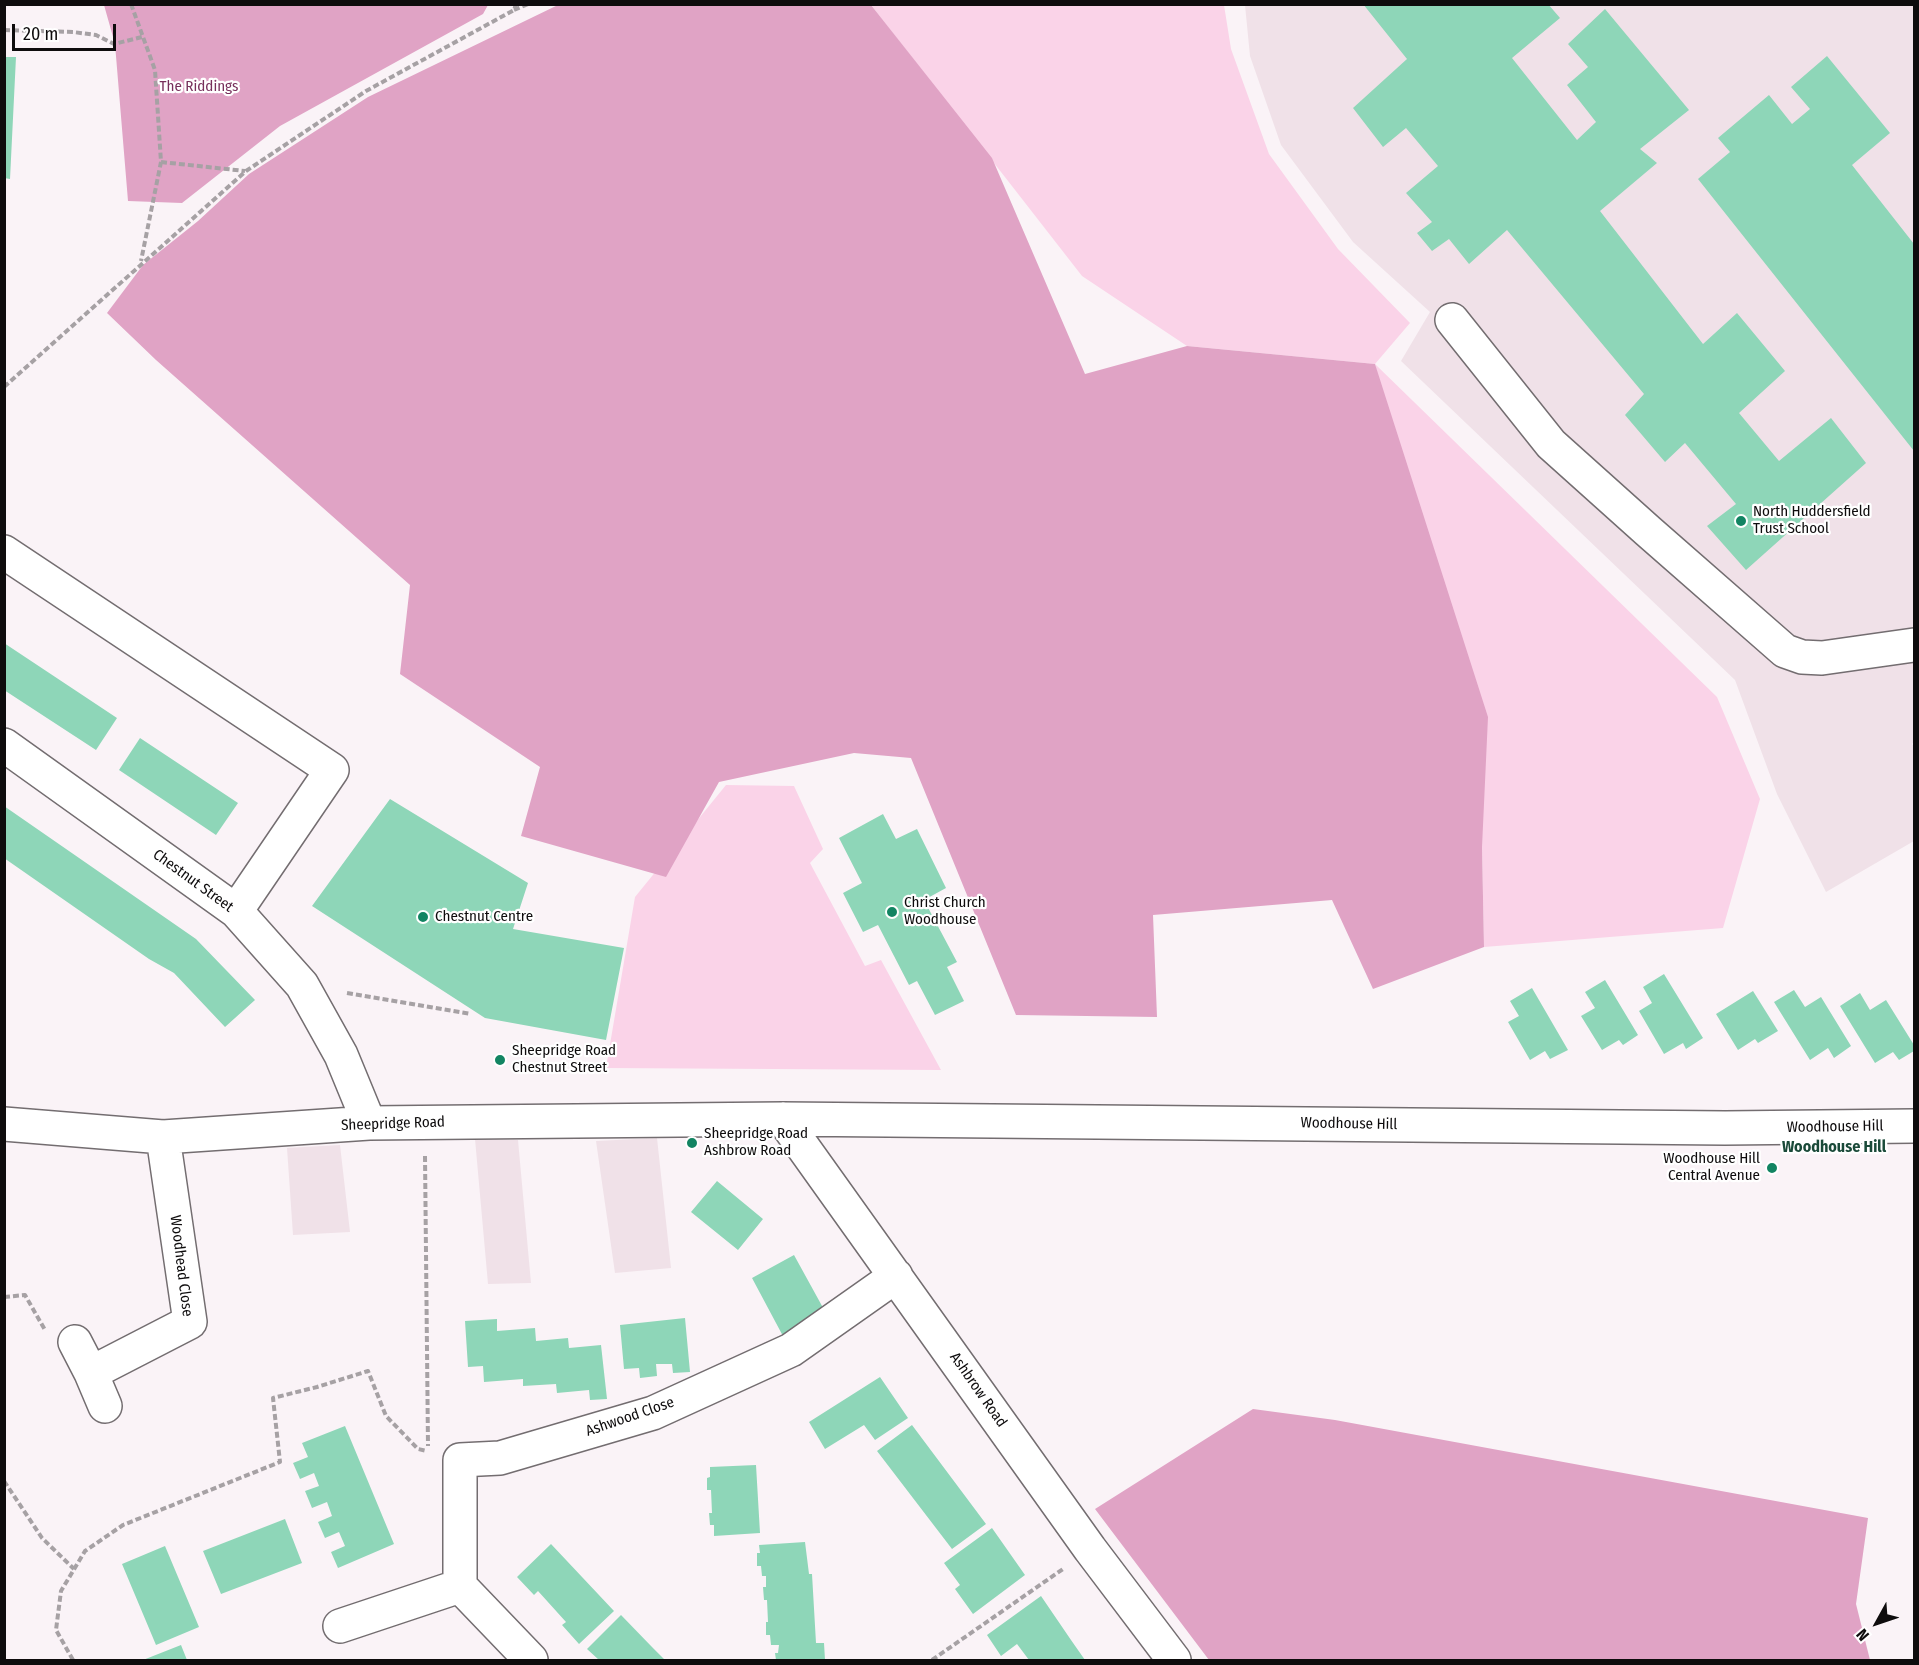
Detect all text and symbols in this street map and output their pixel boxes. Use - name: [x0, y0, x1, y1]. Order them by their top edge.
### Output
- scale bar: [15, 12, 118, 50]
- text: 20 m: [23, 23, 58, 45]
- park label: The Riddings: [160, 78, 238, 96]
- place label: North Huddersfield Trust School: [1753, 503, 1871, 538]
- marker: North Huddersfield Trust School: [1734, 514, 1748, 528]
- street label: Chestnut Street: [149, 846, 237, 916]
- place label: Christ Church Woodhouse: [904, 894, 986, 929]
- marker: Christ Church Woodhouse: [885, 905, 899, 919]
- place label: Chestnut Centre: [435, 908, 533, 926]
- marker: Chestnut Centre: [416, 910, 430, 924]
- place label: Sheepridge Road Chestnut Street: [512, 1042, 616, 1077]
- marker: Sheepridge Road Chestnut Street: [493, 1053, 507, 1067]
- street label: Sheepridge Road: [341, 1113, 445, 1135]
- street label: Woodhouse Hill: [1301, 1114, 1397, 1134]
- street label: Woodhouse Hill: [1787, 1117, 1883, 1137]
- place label: Sheepridge Road Ashbrow Road: [704, 1125, 808, 1160]
- marker: Sheepridge Road Ashbrow Road: [685, 1136, 699, 1150]
- district label: Woodhouse Hill: [1782, 1138, 1886, 1158]
- place label: Woodhouse Hill Central Avenue: [1663, 1150, 1760, 1185]
- marker: Woodhouse Hill Central Avenue: [1765, 1161, 1779, 1175]
- street label: Woodhead Close: [166, 1214, 196, 1318]
- street label: Ashbrow Road: [946, 1349, 1010, 1431]
- street label: Ashwood Close: [583, 1393, 677, 1441]
- north arrow: [1847, 1593, 1907, 1653]
- text: N: [1852, 1625, 1873, 1645]

